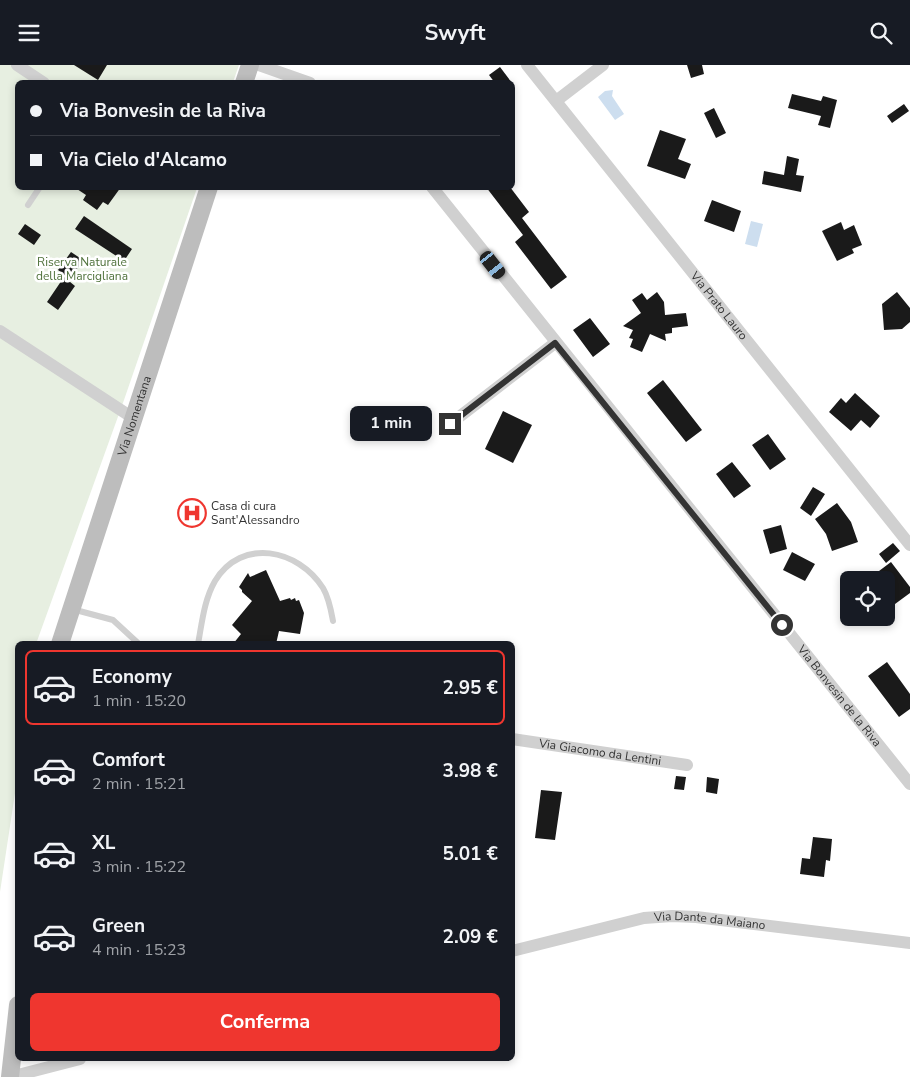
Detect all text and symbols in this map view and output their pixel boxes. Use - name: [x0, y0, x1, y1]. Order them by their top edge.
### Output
- text: Swyft: [425, 18, 485, 48]
- icon: menu: [15, 19, 43, 47]
- icon: search: [867, 19, 895, 47]
- text: Via Bonvesin de la Riva: [60, 98, 266, 124]
- text: Via Cielo d'Alcamo: [60, 147, 227, 173]
- car: [477, 249, 508, 281]
- park label: Riserva Naturale della Marcigliana: [36, 254, 128, 284]
- street label: Via Prato Lauro: [686, 267, 751, 343]
- street label: Via Nomentana: [114, 374, 155, 459]
- callout: 1 min: [350, 407, 432, 441]
- text: 1 min: [370, 412, 412, 434]
- route end: [439, 413, 461, 435]
- hospital icon: Casa di cura Sant'Alessandro: [177, 498, 207, 528]
- place label: Casa di cura Sant'Alessandro: [211, 498, 300, 528]
- map controls: [840, 571, 895, 626]
- button: locate: [840, 571, 895, 626]
- route start: [771, 614, 793, 636]
- street label: Via Bonvesin de la Riva: [793, 641, 885, 750]
- text: Economy: [92, 664, 172, 690]
- icon: car: [32, 665, 77, 710]
- text: 2.95 €: [443, 675, 498, 701]
- text: 1 min · 15:20: [92, 690, 186, 712]
- street label: Via Giacomo da Lentini: [537, 735, 662, 769]
- text: Comfort: [92, 747, 165, 773]
- icon: car: [32, 748, 77, 793]
- text: 3.98 €: [443, 758, 498, 784]
- text: 2 min · 15:21: [92, 773, 186, 795]
- text: XL: [92, 830, 115, 856]
- icon: car: [32, 831, 77, 876]
- text: 5.01 €: [443, 841, 498, 867]
- text: 3 min · 15:22: [92, 856, 186, 878]
- street label: Via Dante da Maiano: [652, 908, 767, 933]
- text: Green: [92, 913, 145, 939]
- icon: car: [32, 914, 77, 959]
- text: 2.09 €: [443, 924, 498, 950]
- text: 4 min · 15:23: [92, 939, 186, 961]
- button: Conferma: [30, 993, 500, 1051]

